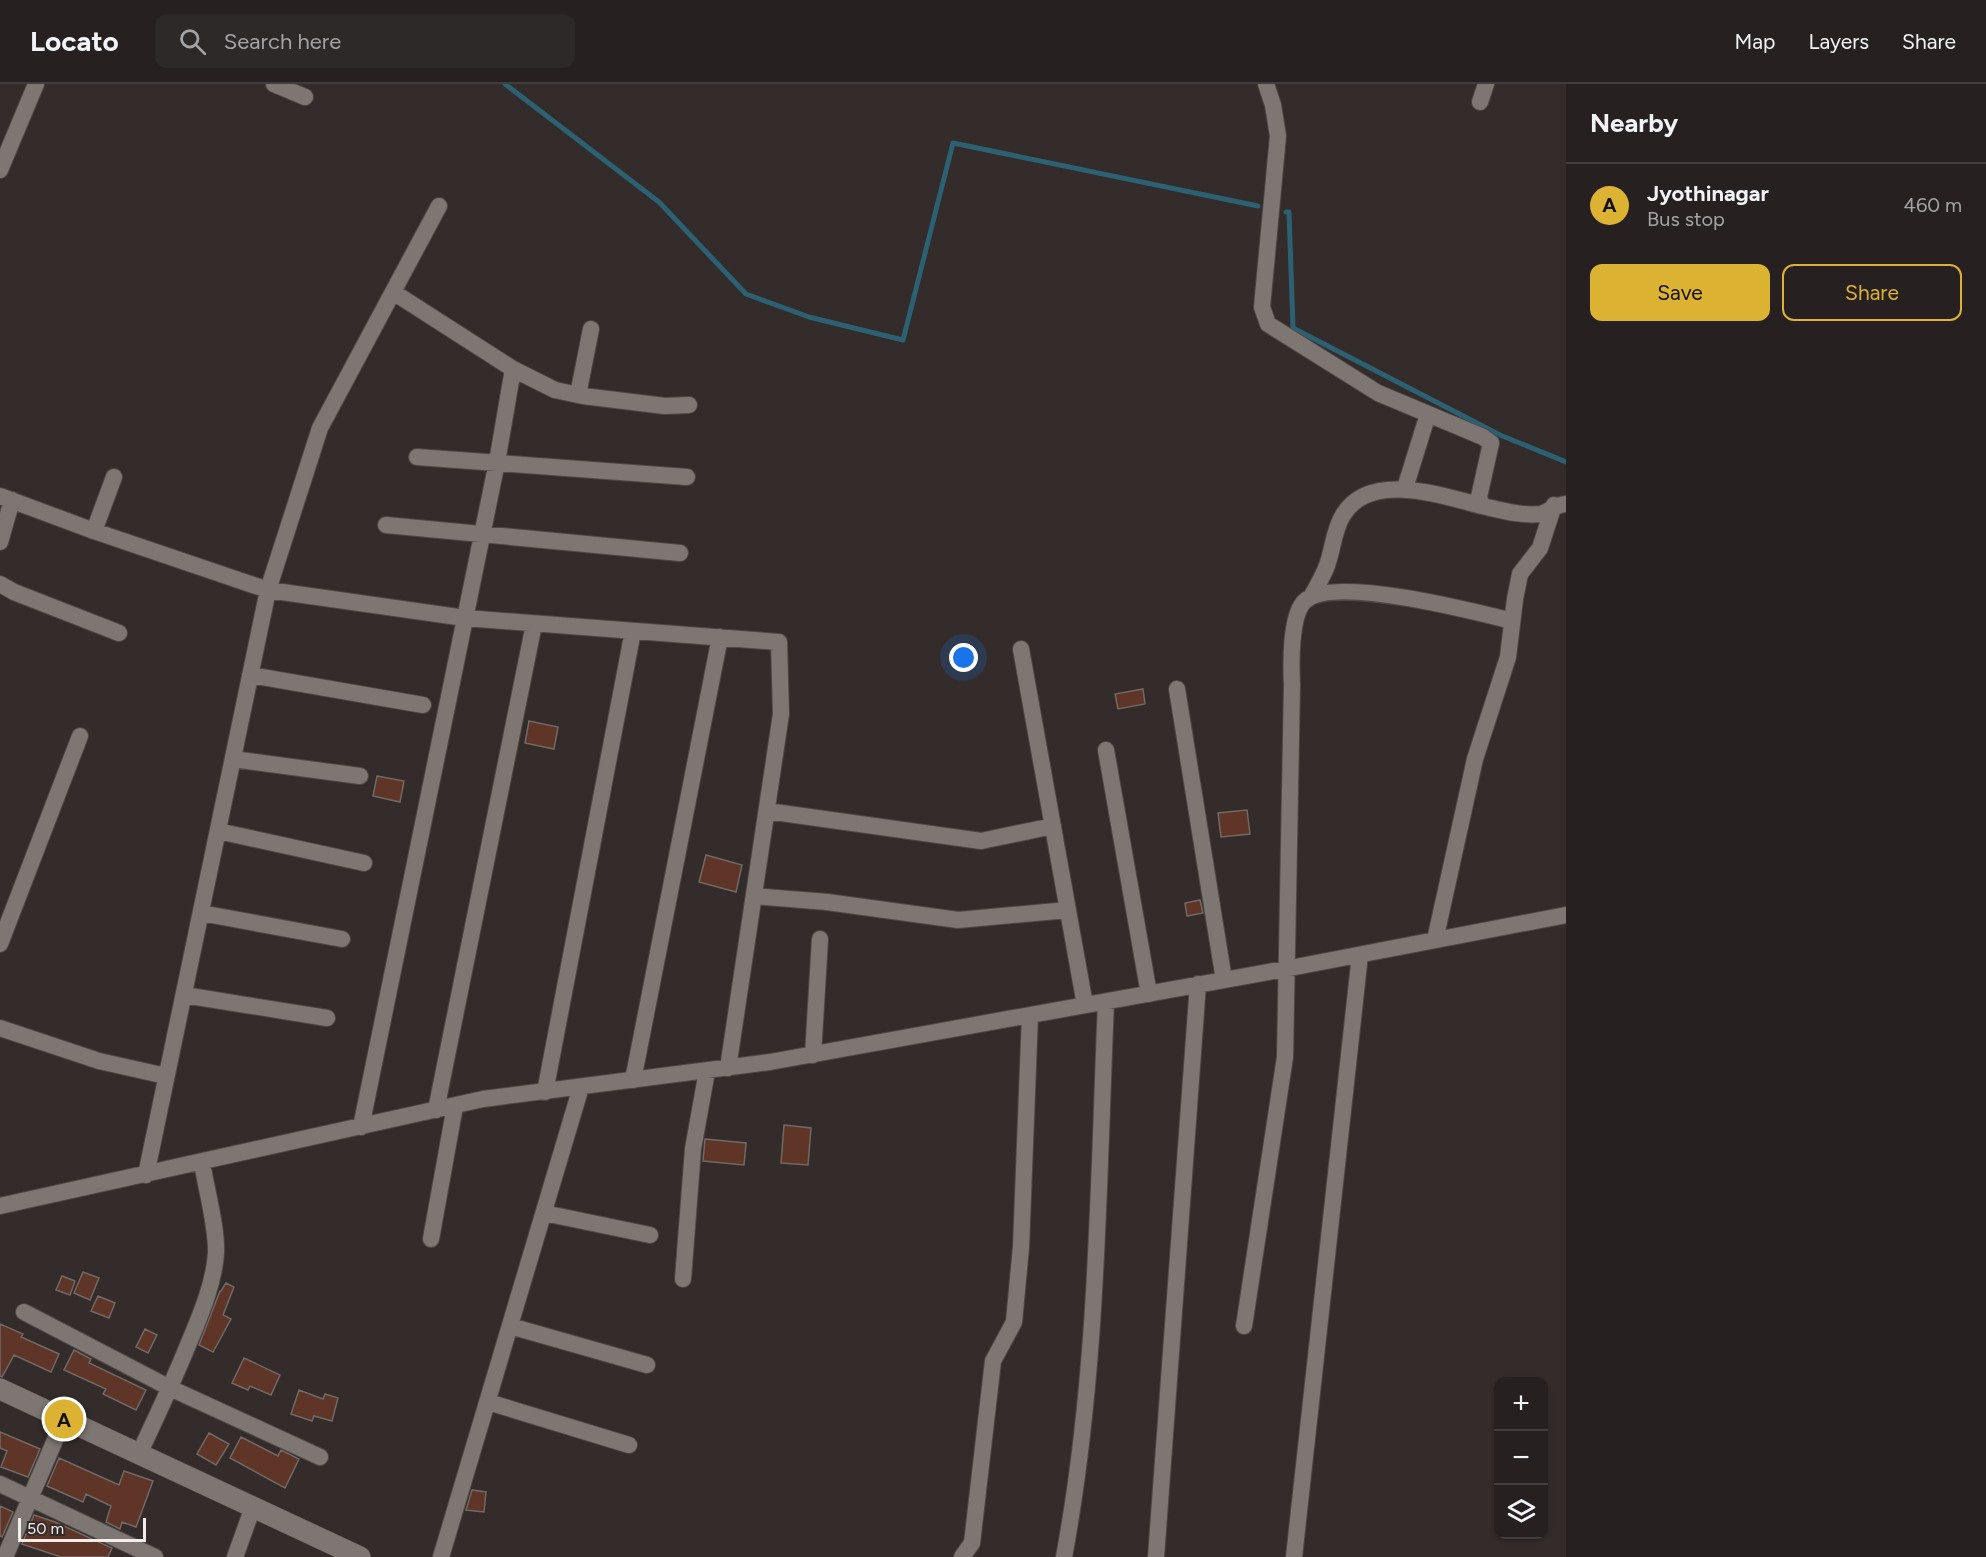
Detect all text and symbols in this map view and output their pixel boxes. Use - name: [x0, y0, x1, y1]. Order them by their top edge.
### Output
- search box: [155, 14, 575, 68]
- text: Locato: [30, 24, 119, 58]
- icon: search: [176, 25, 209, 58]
- text: Search here: [224, 28, 341, 55]
- text: Map: [1735, 29, 1775, 54]
- text: Layers: [1808, 29, 1869, 54]
- text: Share: [1902, 29, 1956, 54]
- text: Nearby: [1590, 107, 1678, 139]
- text: Jyothinagar: [1647, 180, 1769, 207]
- text: A: [1602, 193, 1617, 217]
- text: 460 m: [1903, 193, 1962, 217]
- text: Bus stop: [1647, 207, 1725, 231]
- button: Save: [1590, 264, 1770, 321]
- button: Share: [1782, 264, 1962, 321]
- your location: [949, 643, 978, 672]
- map controls: [1494, 1377, 1548, 1539]
- button: +: [1494, 1377, 1548, 1431]
- pin: A: [44, 1396, 84, 1442]
- button: −: [1494, 1431, 1548, 1485]
- button: layers: [1494, 1485, 1548, 1539]
- scale bar: [18, 1515, 146, 1542]
- text: 50 m: [27, 1519, 64, 1538]

